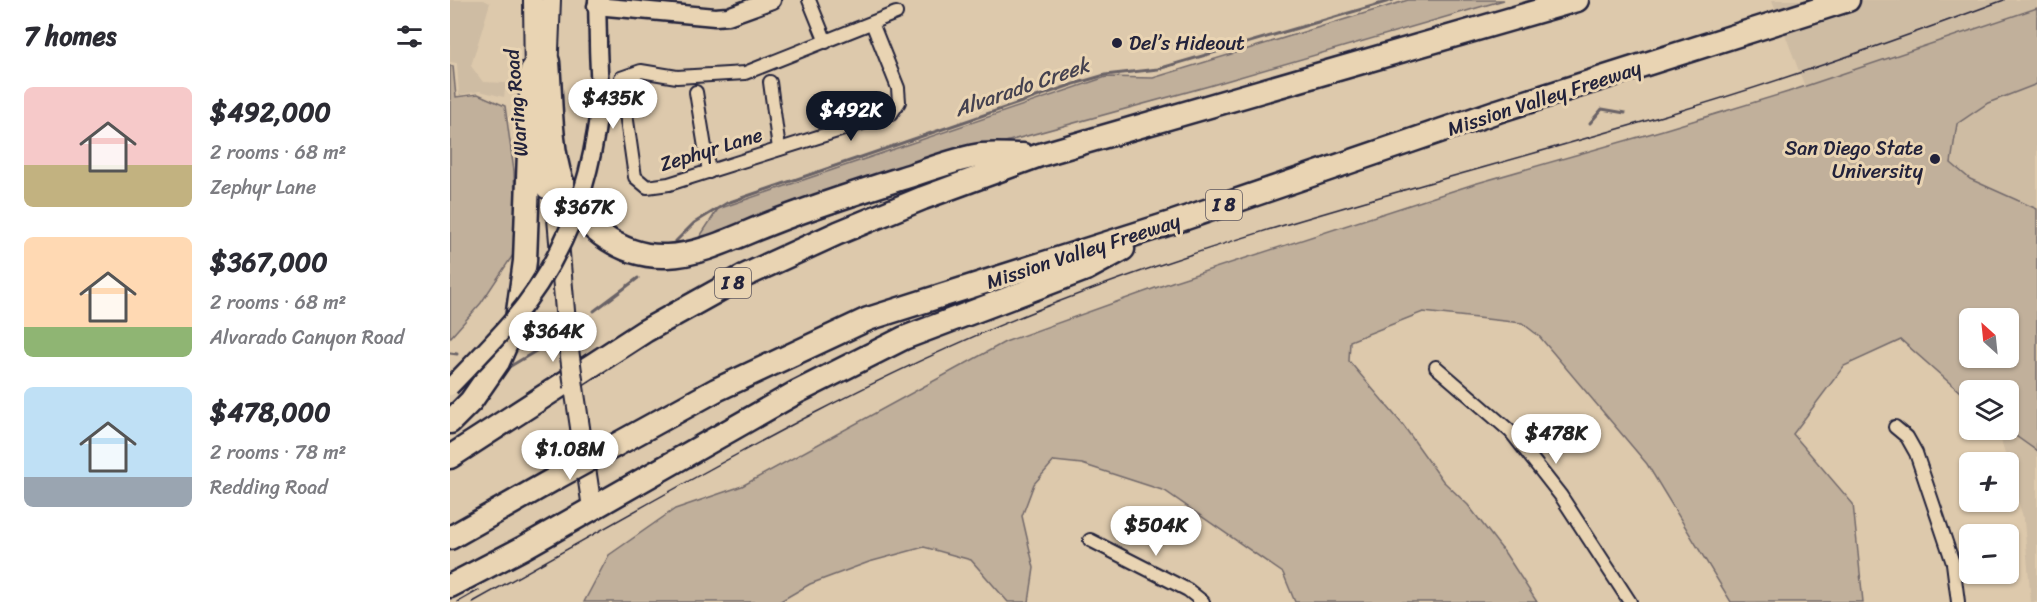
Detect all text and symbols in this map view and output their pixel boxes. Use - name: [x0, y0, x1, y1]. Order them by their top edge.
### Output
- text: 7 homes: [24, 13, 116, 59]
- icon: filters: [393, 20, 426, 53]
- place label: Del’s Hideout: [1129, 26, 1245, 61]
- marker: Del’s Hideout: [1110, 36, 1124, 50]
- street label: Waring Road: [494, 46, 539, 158]
- water label: Alvarado Creek: [948, 46, 1096, 128]
- street label: Mission Valley Freeway: [1442, 50, 1647, 146]
- pin: $435K: [571, 79, 655, 130]
- text: $435K: [582, 81, 644, 116]
- text: $492,000: [210, 89, 331, 135]
- pin: $492K: [809, 91, 893, 142]
- text: $492K: [820, 93, 882, 128]
- icon: home: [72, 111, 144, 183]
- street label: Zephyr Lane: [655, 117, 767, 182]
- place label: San Diego State University: [1785, 131, 1924, 189]
- text: 2 rooms · 68 m²: [210, 135, 346, 170]
- marker: San Diego State University: [1928, 152, 1942, 166]
- text: Zephyr Lane: [210, 170, 316, 205]
- pin: $367K: [542, 188, 626, 239]
- text: $367K: [554, 190, 614, 225]
- road number: I 8: [1206, 190, 1242, 220]
- street label: Mission Valley Freeway: [981, 203, 1186, 299]
- text: $367,000: [210, 239, 328, 285]
- icon: home: [72, 261, 144, 333]
- road number: I 8: [715, 268, 751, 298]
- text: 2 rooms · 68 m²: [210, 285, 346, 320]
- north arrow: [1959, 308, 2019, 368]
- map controls: [1959, 308, 2019, 584]
- pin: $364K: [511, 312, 595, 363]
- text: $364K: [523, 314, 583, 349]
- text: Alvarado Canyon Road: [210, 320, 404, 355]
- button: layers: [1959, 380, 2019, 440]
- text: $478,000: [210, 389, 331, 435]
- icon: home: [72, 411, 144, 483]
- pin: $478K: [1514, 414, 1598, 465]
- text: $478K: [1525, 416, 1587, 451]
- pin: $1.08M: [521, 430, 619, 481]
- text: $1.08M: [535, 432, 605, 467]
- text: 2 rooms · 78 m²: [210, 435, 346, 470]
- button: +: [1959, 452, 2019, 512]
- text: Redding Road: [210, 470, 328, 505]
- pin: $504K: [1114, 506, 1198, 557]
- text: $504K: [1125, 508, 1187, 543]
- button: −: [1959, 524, 2019, 584]

